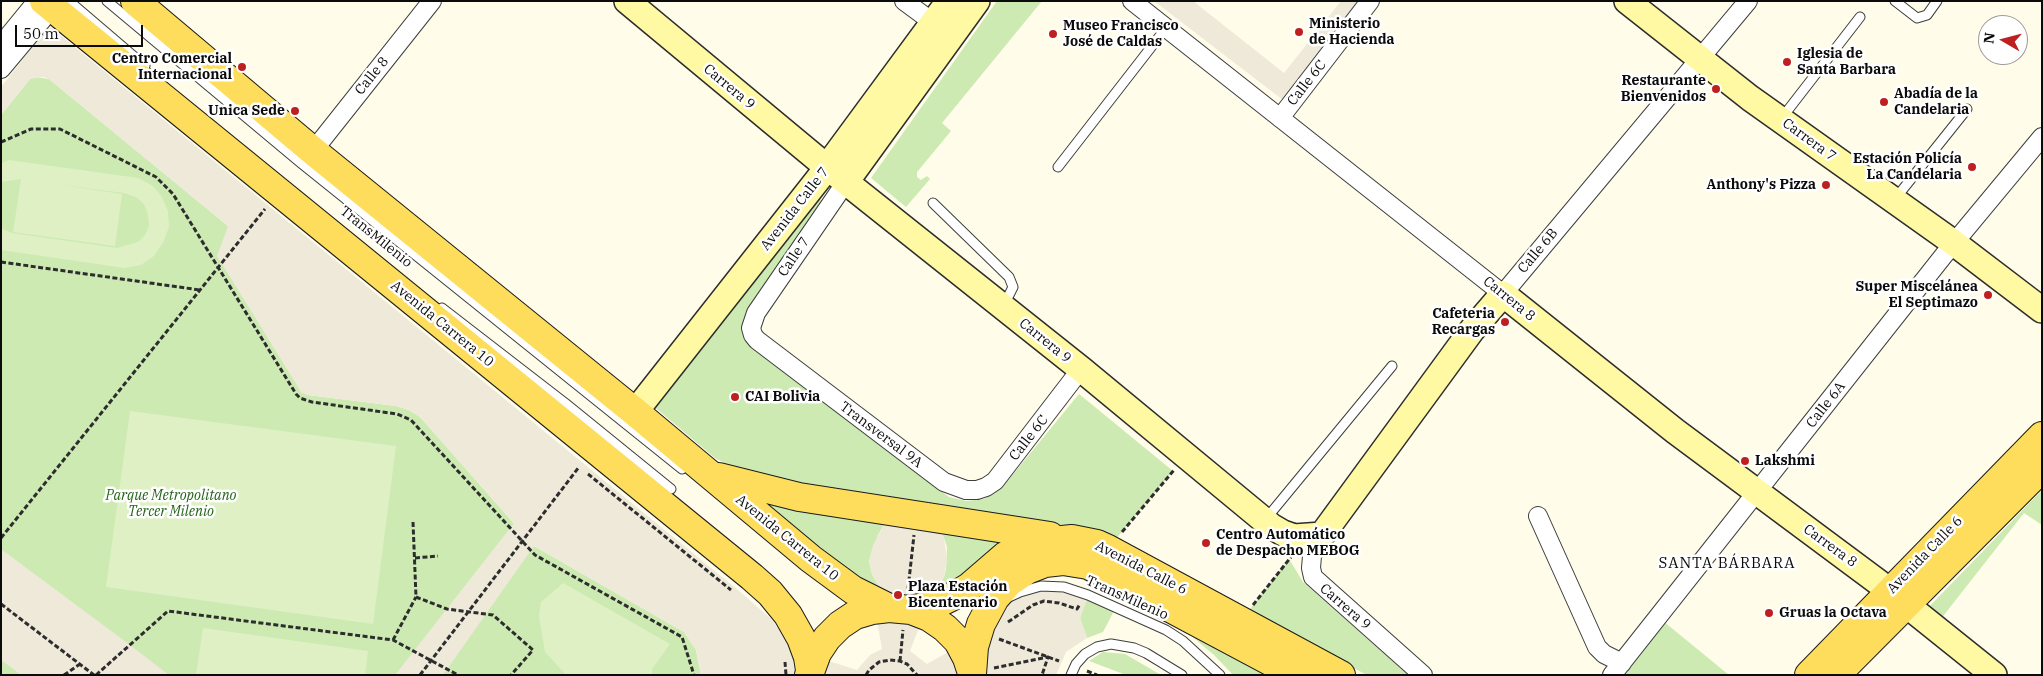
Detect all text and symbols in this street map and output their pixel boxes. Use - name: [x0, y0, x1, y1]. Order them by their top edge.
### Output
- scale bar: [18, 15, 145, 47]
- north arrow: [1978, 15, 2028, 65]
- place label: Ministerio de Hacienda: [1309, 16, 1395, 48]
- place label: Museo Francisco José de Caldas: [1063, 18, 1179, 50]
- text: 50 m: [23, 24, 59, 43]
- marker: Ministerio de Hacienda: [1293, 26, 1305, 38]
- marker: Museo Francisco José de Caldas: [1047, 28, 1059, 40]
- text: N: [1979, 31, 1999, 45]
- place label: Iglesia de Santa Barbara: [1797, 46, 1896, 78]
- place label: Centro Comercial Internacional: [112, 51, 232, 84]
- street label: Calle 8: [352, 54, 392, 98]
- marker: Iglesia de Santa Barbara: [1781, 56, 1793, 68]
- street label: Calle 6C: [1284, 57, 1330, 109]
- marker: Centro Comercial Internacional: [236, 61, 248, 73]
- street label: Carrera 9: [700, 61, 758, 113]
- place label: Restaurante Bienvenidos: [1621, 73, 1706, 105]
- marker: Restaurante Bienvenidos: [1710, 83, 1722, 95]
- place label: Abadía de la Candelaria: [1894, 86, 1978, 118]
- marker: Abadía de la Candelaria: [1878, 96, 1890, 108]
- place label: Unica Sede: [208, 103, 285, 119]
- marker: Unica Sede: [289, 105, 301, 117]
- street label: Carrera 7: [1779, 115, 1839, 165]
- place label: Estación Policía La Candelaria: [1853, 151, 1962, 184]
- marker: Estación Policía La Candelaria: [1966, 161, 1978, 173]
- street label: Avenida Calle 7: [757, 164, 833, 254]
- place label: Anthony's Pizza: [1706, 177, 1816, 193]
- marker: Anthony's Pizza: [1820, 179, 1832, 191]
- street label: TransMilenio: [336, 203, 416, 271]
- street label: Calle 6B: [1514, 225, 1562, 277]
- street label: Calle 7: [775, 234, 813, 280]
- street label: Carrera 8: [1480, 273, 1538, 325]
- street label: Avenida Carrera 10: [387, 277, 497, 371]
- place label: Super Miscelánea El Septimazo: [1856, 279, 1978, 312]
- marker: Super Miscelánea El Septimazo: [1982, 289, 1994, 301]
- place label: Cafeteria Recargas: [1432, 306, 1495, 338]
- street label: Carrera 9: [1016, 315, 1074, 367]
- marker: Cafeteria Recargas: [1499, 316, 1511, 328]
- street label: Calle 6A: [1803, 379, 1849, 431]
- place label: CAI Bolivia: [745, 389, 820, 405]
- marker: CAI Bolivia: [729, 391, 741, 403]
- street label: Transversal 9A: [836, 398, 926, 472]
- street label: Calle 6C: [1006, 412, 1052, 464]
- place label: Lakshmi: [1755, 453, 1815, 469]
- marker: Lakshmi: [1739, 455, 1751, 467]
- park label: Parque Metropolitano Tercer Milenio: [105, 488, 237, 520]
- street label: Avenida Carrera 10: [732, 491, 842, 585]
- street label: Avenida Calle 6: [1884, 513, 1966, 597]
- street label: Carrera 8: [1800, 521, 1860, 571]
- place label: Centro Automático de Despacho MEBOG: [1216, 527, 1360, 560]
- marker: Centro Automático de Despacho MEBOG: [1200, 537, 1212, 549]
- street label: Avenida Calle 6: [1092, 538, 1190, 598]
- district label: SANTA BÁRBARA: [1657, 555, 1797, 573]
- street label: TransMilenio: [1083, 572, 1171, 624]
- place label: Plaza Estación Bicentenario: [908, 579, 1008, 612]
- street label: Carrera 9: [1316, 580, 1374, 634]
- marker: Plaza Estación Bicentenario: [892, 589, 904, 601]
- place label: Gruas la Octava: [1779, 605, 1887, 621]
- marker: Gruas la Octava: [1763, 607, 1775, 619]

